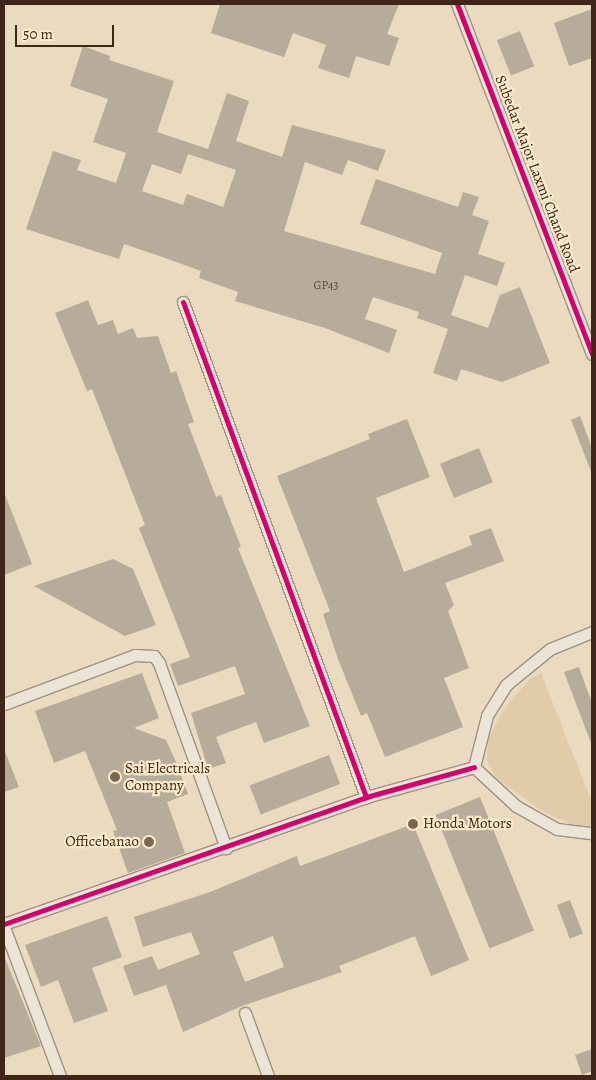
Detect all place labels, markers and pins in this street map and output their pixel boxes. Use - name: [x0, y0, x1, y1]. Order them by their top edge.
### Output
- place label: Sai Electricals Company: [125, 759, 210, 794]
- marker: Sai Electricals Company: [109, 771, 121, 783]
- place label: Honda Motors: [423, 815, 512, 833]
- marker: Honda Motors: [407, 818, 419, 830]
- place label: Officebanao: [65, 833, 139, 851]
- marker: Officebanao: [143, 836, 155, 848]

